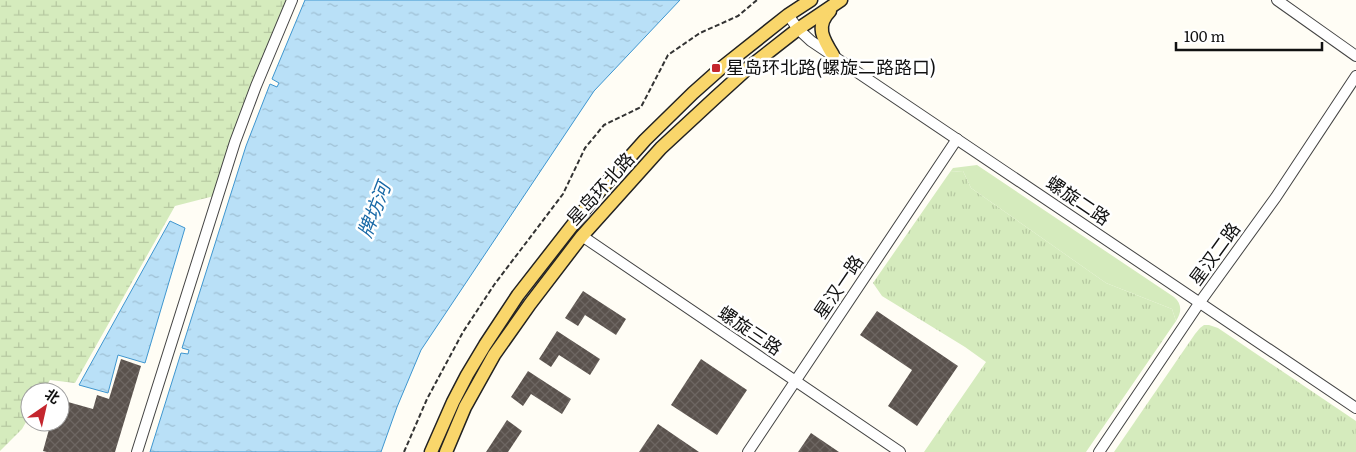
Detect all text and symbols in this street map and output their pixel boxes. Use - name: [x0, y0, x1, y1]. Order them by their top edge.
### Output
- scale bar: [1176, 20, 1322, 52]
- text: 100 m: [1184, 24, 1225, 47]
- place label: 星岛环北路(螺旋二路路口): [726, 53, 936, 80]
- marker: 星岛环北路(螺旋二路路口): [710, 62, 722, 74]
- street label: 星岛环北路: [560, 146, 640, 230]
- street label: 螺旋二路: [1041, 168, 1116, 231]
- water label: 牌坊河: [350, 174, 398, 241]
- street label: 星汉二路: [1182, 216, 1246, 290]
- street label: 星汉一路: [806, 249, 869, 324]
- street label: 螺旋三路: [713, 298, 788, 361]
- north arrow: [20, 382, 70, 432]
- text: 北: [41, 383, 64, 408]

